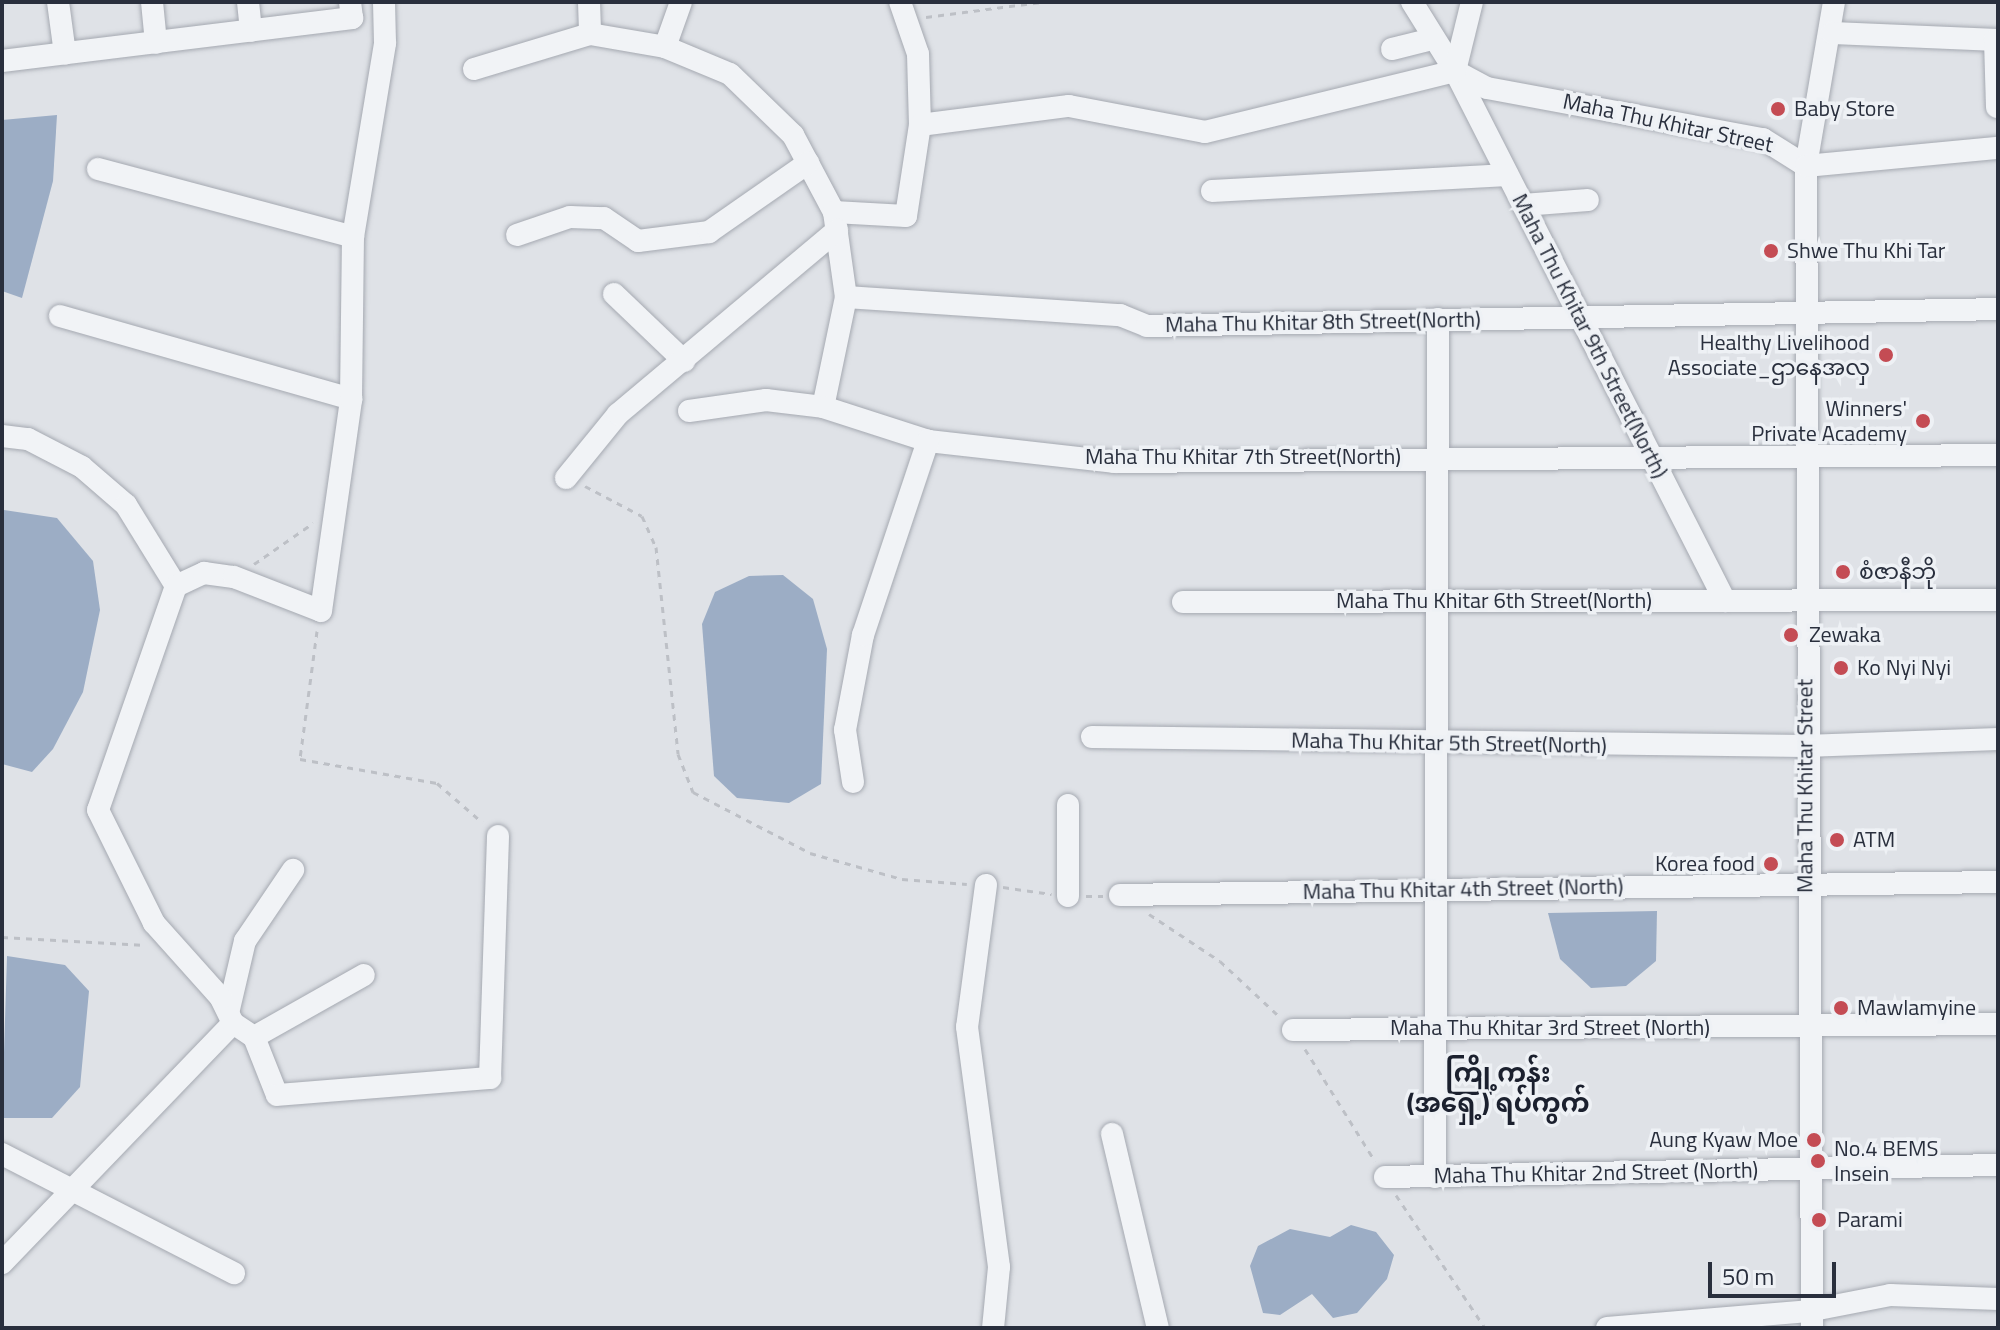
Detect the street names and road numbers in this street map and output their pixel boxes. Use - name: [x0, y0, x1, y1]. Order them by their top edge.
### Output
- street label: Maha Thu Khitar Street: [1561, 88, 1775, 158]
- street label: Maha Thu Khitar 9th Street(North): [1507, 189, 1673, 483]
- street label: Maha Thu Khitar 8th Street(North): [1165, 306, 1481, 338]
- street label: Maha Thu Khitar 7th Street(North): [1085, 444, 1401, 470]
- street label: Maha Thu Khitar 6th Street(North): [1336, 588, 1652, 614]
- street label: Maha Thu Khitar Street: [1792, 679, 1818, 893]
- street label: Maha Thu Khitar 5th Street(North): [1291, 727, 1607, 759]
- street label: Maha Thu Khitar 4th Street (North): [1302, 873, 1624, 905]
- street label: Maha Thu Khitar 3rd Street (North): [1390, 1015, 1710, 1041]
- street label: Maha Thu Khitar 2nd Street (North): [1433, 1157, 1759, 1189]

